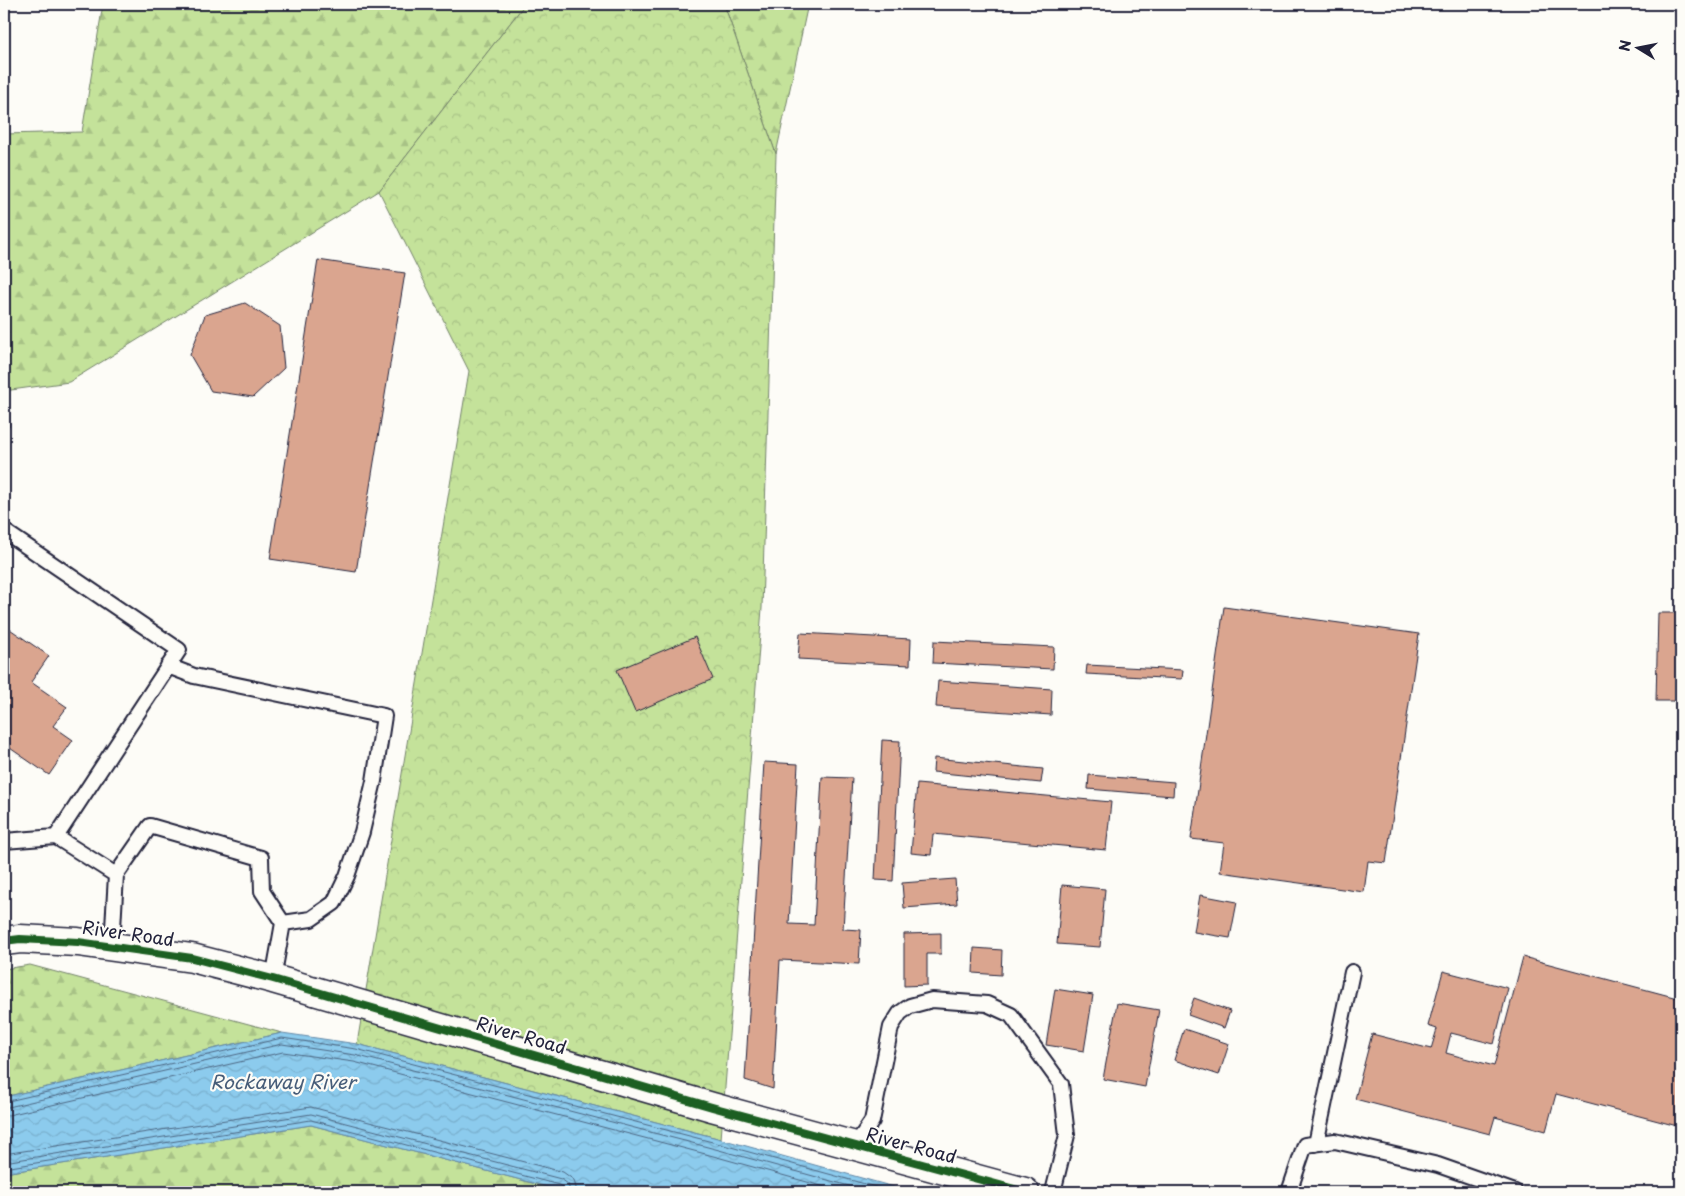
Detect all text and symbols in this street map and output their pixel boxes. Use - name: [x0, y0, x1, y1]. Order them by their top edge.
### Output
- north arrow: [1612, 22, 1662, 72]
- text: N: [1613, 38, 1636, 53]
- street label: River Road: [80, 913, 176, 952]
- street label: River Road: [473, 1009, 570, 1060]
- water label: Rockaway River: [211, 1067, 358, 1095]
- street label: River Road: [863, 1119, 960, 1170]

